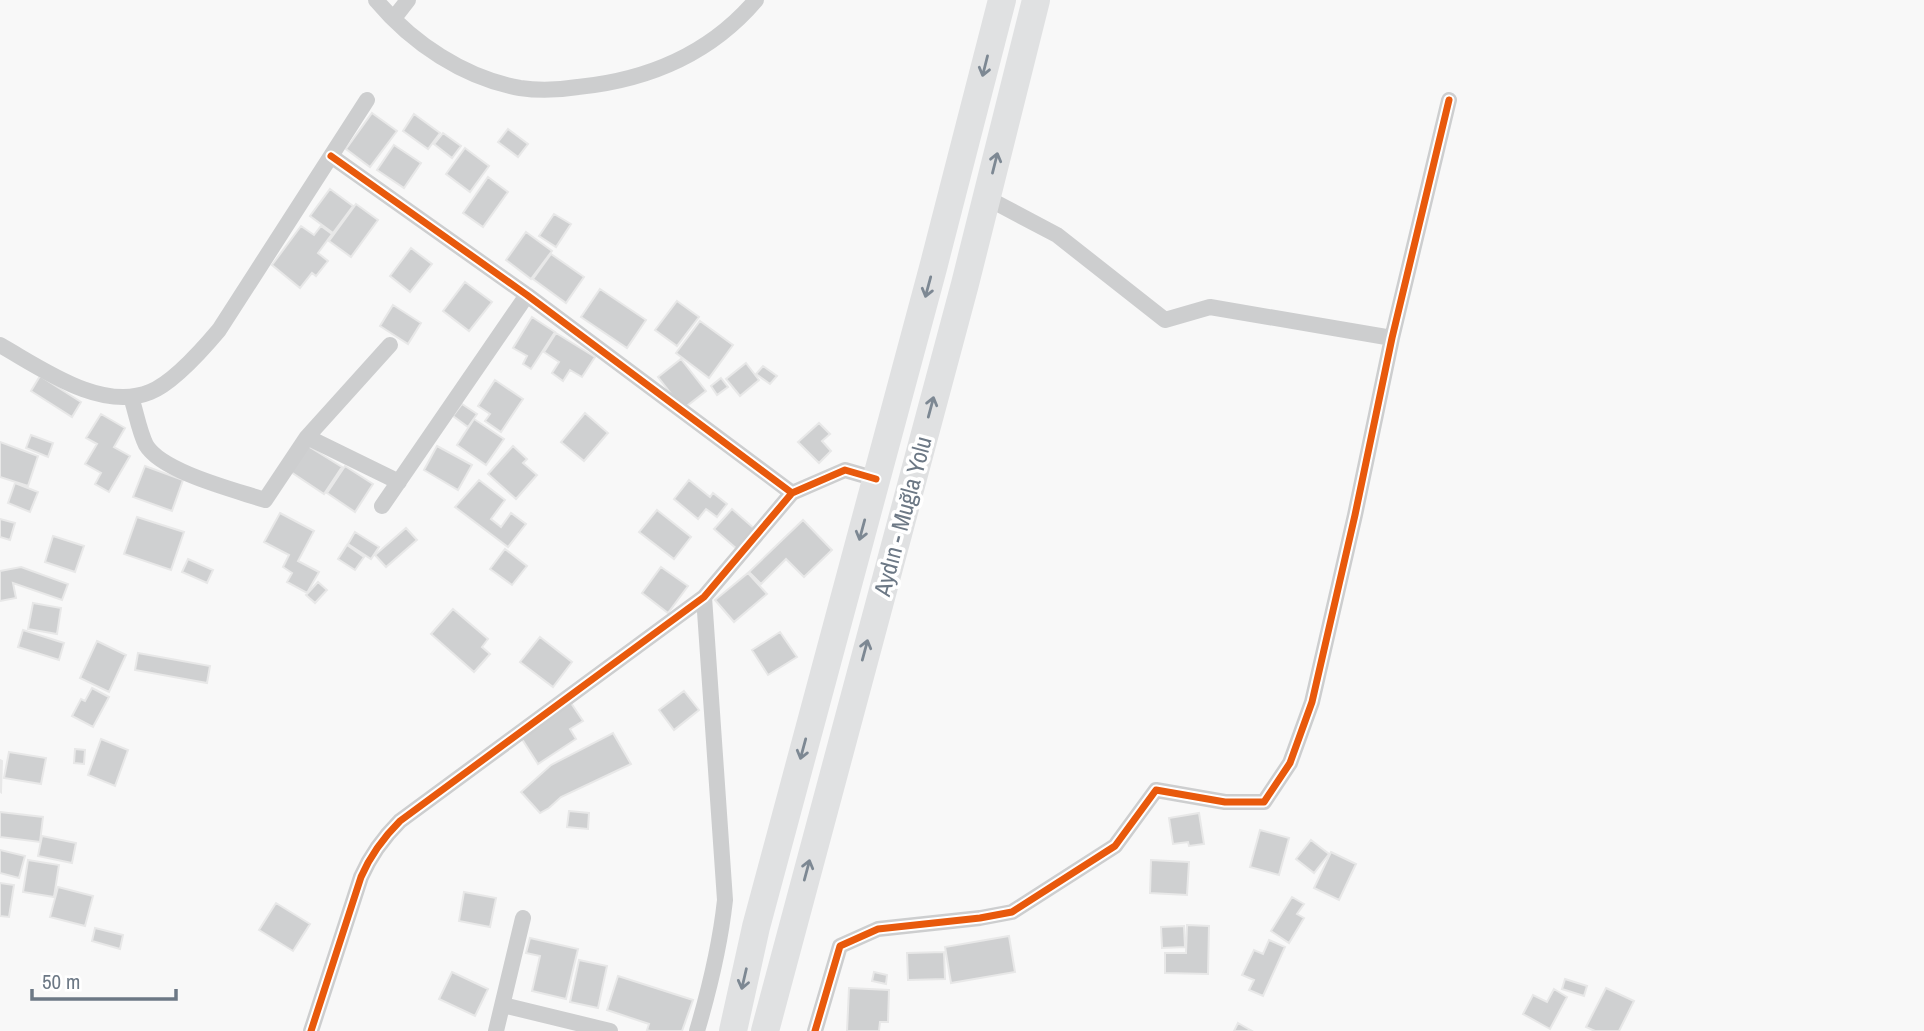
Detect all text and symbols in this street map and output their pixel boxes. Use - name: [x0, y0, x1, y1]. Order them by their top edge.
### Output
- one-way arrow: [978, 54, 991, 77]
- one-way arrow: [989, 152, 1002, 175]
- one-way arrow: [921, 275, 934, 297]
- one-way arrow: [926, 396, 939, 418]
- street label: Aydın - Muğla Yolu: [865, 433, 939, 600]
- one-way arrow: [855, 518, 868, 541]
- one-way arrow: [860, 639, 873, 661]
- one-way arrow: [796, 738, 809, 760]
- one-way arrow: [801, 859, 814, 881]
- scale bar: [32, 958, 175, 1002]
- text: 50 m: [42, 967, 80, 996]
- one-way arrow: [737, 967, 751, 990]

